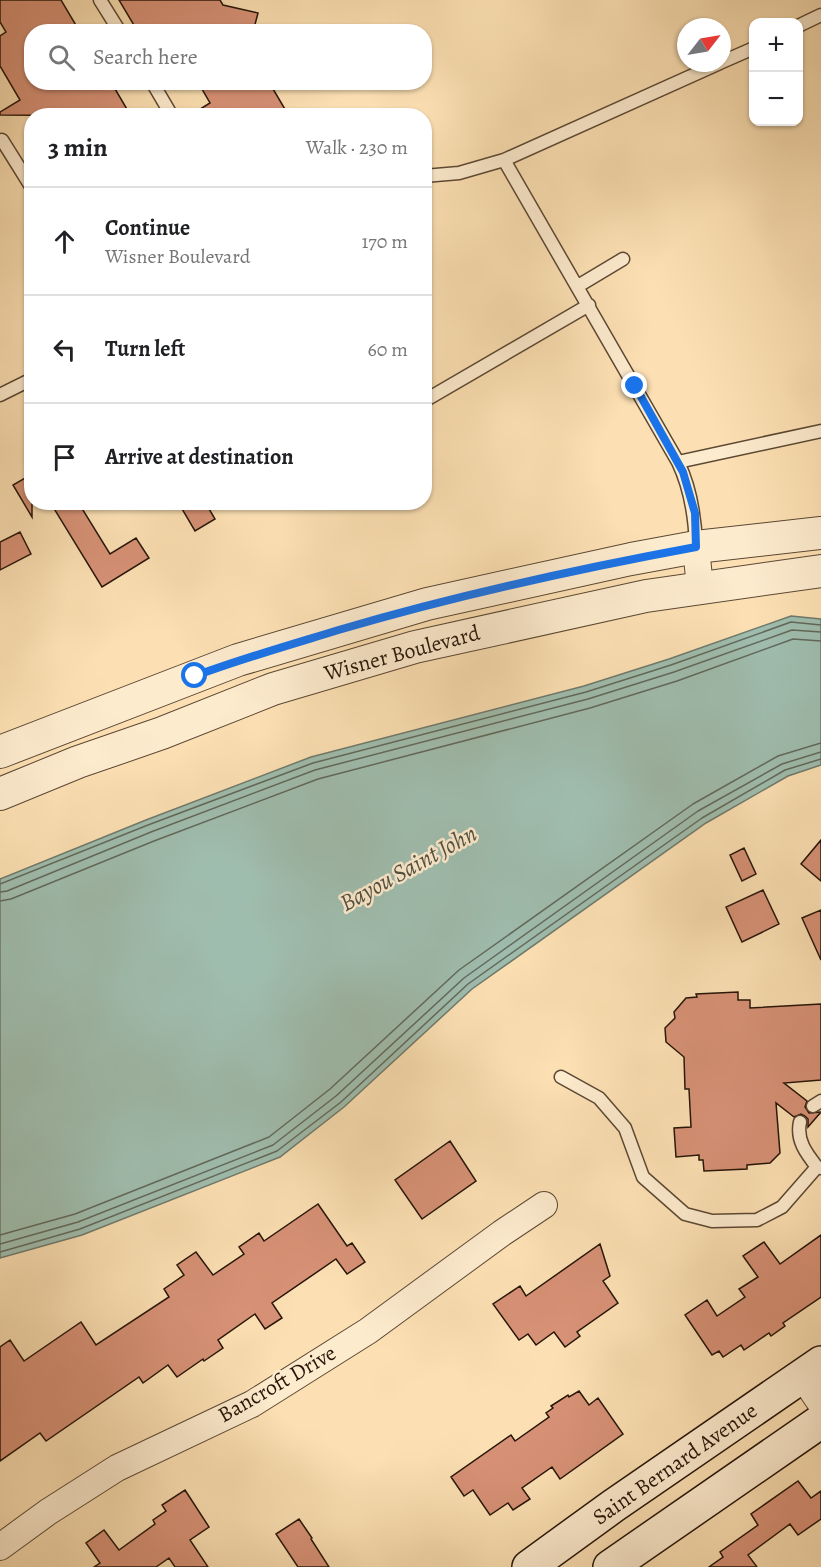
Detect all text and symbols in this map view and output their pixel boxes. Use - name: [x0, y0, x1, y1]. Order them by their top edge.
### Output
- north arrow: [677, 18, 731, 72]
- map controls: [749, 18, 803, 126]
- button: +: [749, 18, 803, 72]
- search box: [24, 24, 432, 90]
- icon: search: [45, 41, 78, 74]
- text: Search here: [93, 42, 198, 72]
- button: −: [749, 72, 803, 126]
- text: 3 min: [48, 130, 108, 165]
- text: Walk · 230 m: [306, 134, 408, 161]
- text: Continue: [105, 213, 190, 243]
- icon: ahead: [48, 225, 81, 258]
- text: 170 m: [362, 228, 408, 255]
- text: Wisner Boulevard: [105, 243, 251, 270]
- icon: left: [48, 333, 81, 366]
- text: Turn left: [105, 334, 185, 364]
- text: 60 m: [368, 336, 408, 363]
- route end: [621, 372, 647, 398]
- icon: arrive: [48, 441, 81, 474]
- text: Arrive at destination: [105, 442, 294, 472]
- street label: Wisner Boulevard: [320, 618, 483, 688]
- route start: [181, 662, 207, 688]
- water label: Bayou Saint John: [334, 817, 482, 919]
- street label: Bancroft Drive: [212, 1338, 342, 1430]
- street label: Saint Bernard Avenue: [587, 1396, 763, 1532]

